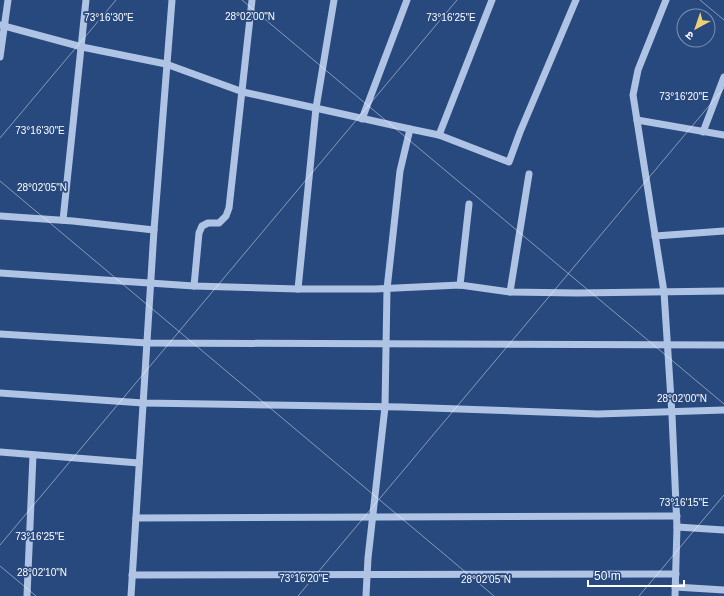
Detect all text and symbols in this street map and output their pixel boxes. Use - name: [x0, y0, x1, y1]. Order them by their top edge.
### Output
- north arrow: [676, 8, 716, 48]
- text: 28°02'00"N: [225, 11, 275, 22]
- text: 73°16'30"E: [84, 12, 134, 23]
- text: 73°16'25"E: [426, 12, 476, 23]
- text: उ: [683, 29, 696, 42]
- text: 73°16'20"E: [659, 91, 709, 102]
- text: 73°16'30"E: [15, 125, 65, 136]
- text: 28°02'05"N: [17, 182, 67, 193]
- text: 28°02'00"N: [657, 393, 707, 404]
- text: 73°16'15"E: [659, 497, 709, 508]
- text: 73°16'25"E: [15, 531, 65, 542]
- scale bar: [588, 562, 684, 588]
- text: 28°02'10"N: [17, 567, 67, 578]
- text: 50 m: [594, 569, 621, 583]
- text: 73°16'20"E: [279, 573, 329, 584]
- text: 28°02'05"N: [461, 574, 511, 585]

